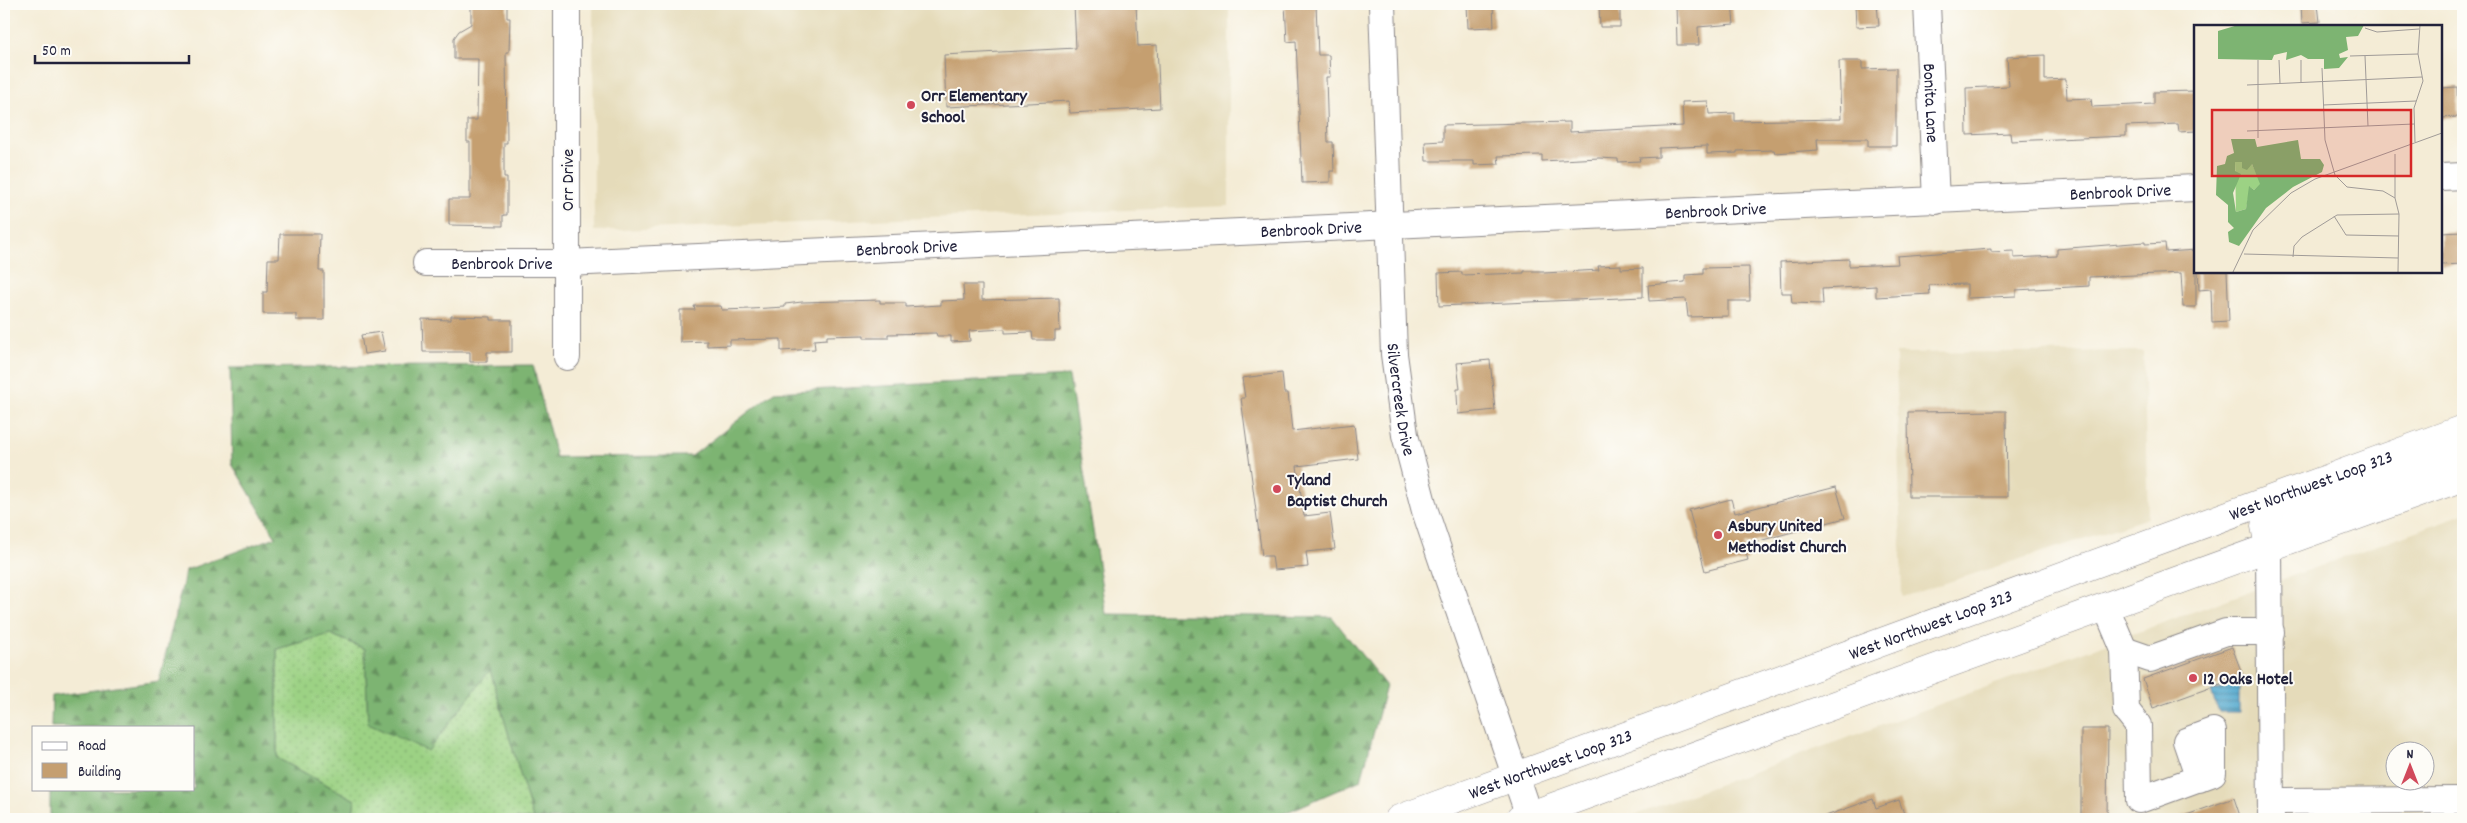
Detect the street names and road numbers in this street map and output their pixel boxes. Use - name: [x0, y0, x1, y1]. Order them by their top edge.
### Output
- street label: Bonita Lane: [1915, 63, 1943, 143]
- street label: Orr Drive: [557, 149, 582, 211]
- street label: Benbrook Drive: [2069, 179, 2172, 209]
- street label: Benbrook Drive: [1665, 198, 1767, 227]
- street label: Benbrook Drive: [1260, 216, 1363, 246]
- street label: Benbrook Drive: [855, 235, 958, 265]
- street label: Benbrook Drive: [451, 253, 553, 278]
- street label: Silvercreek Drive: [1379, 343, 1420, 459]
- street label: West Northwest Loop 323: [2226, 446, 2397, 529]
- street label: West Northwest Loop 323: [1846, 585, 2017, 668]
- street label: West Northwest Loop 323: [1466, 724, 1636, 807]

